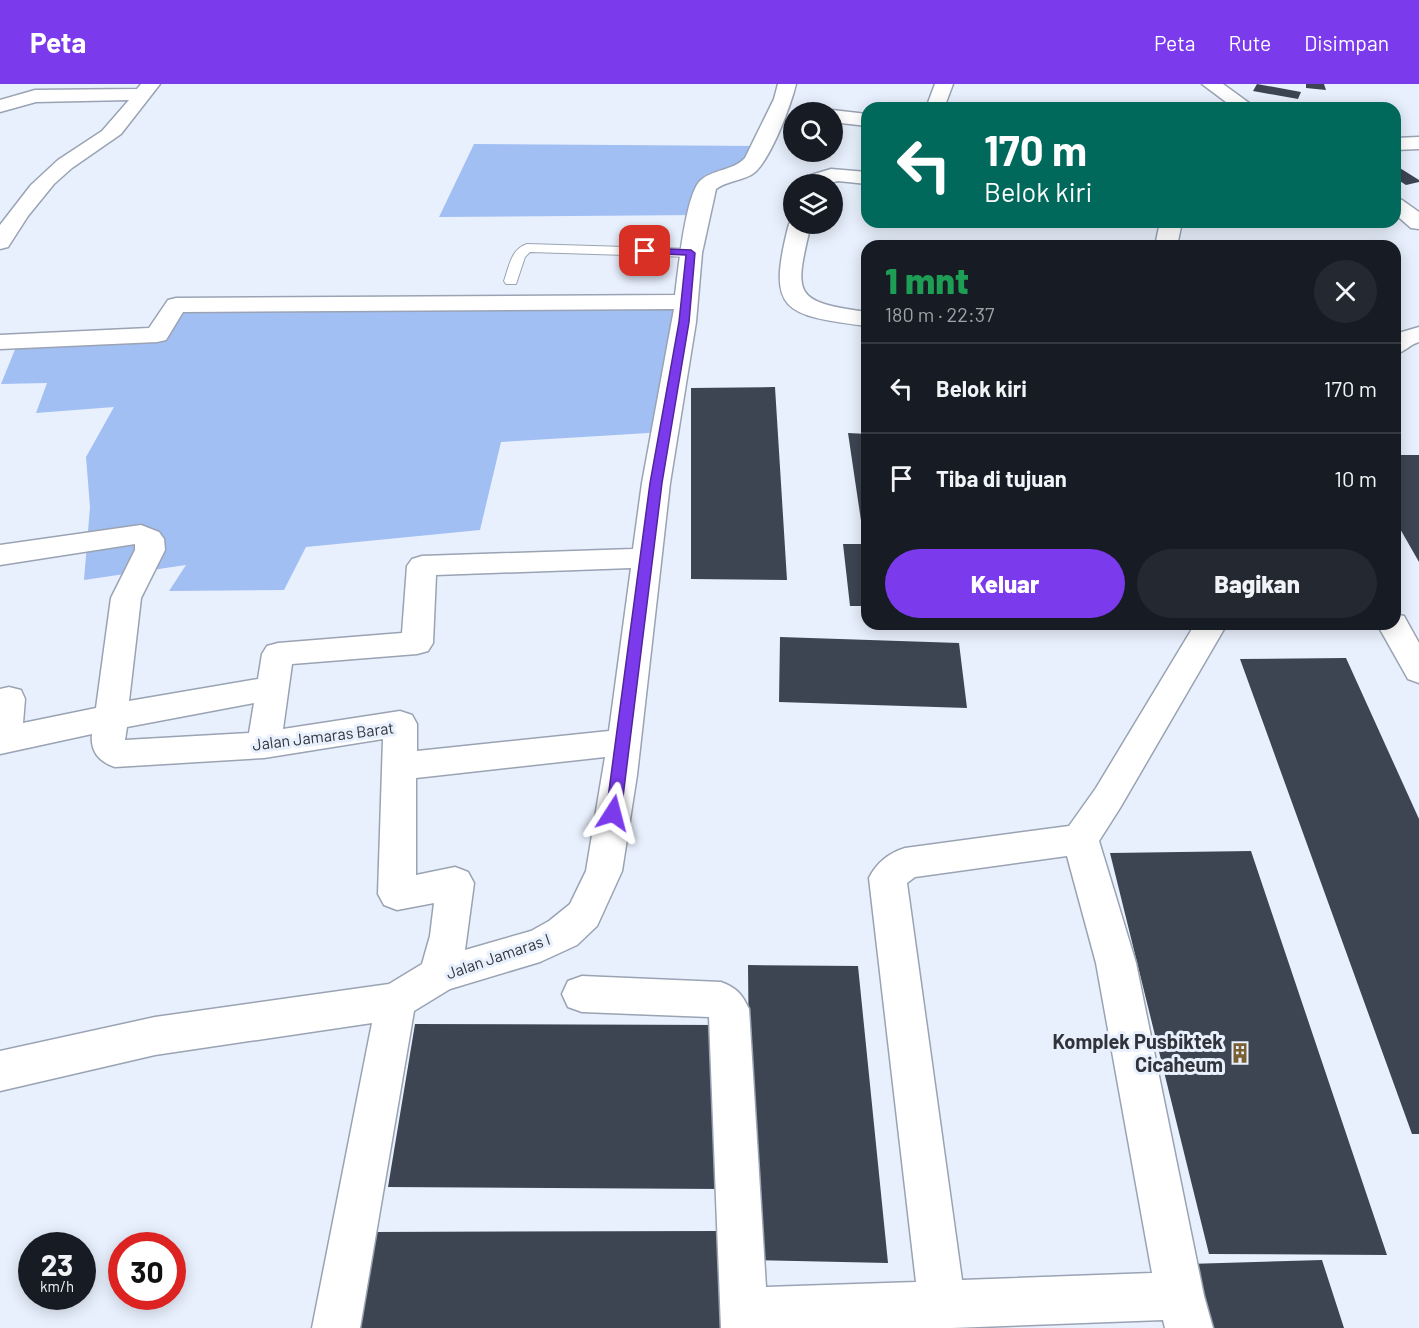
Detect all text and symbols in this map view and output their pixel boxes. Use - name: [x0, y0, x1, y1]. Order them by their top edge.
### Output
- text: Peta: [30, 25, 86, 59]
- text: Peta: [1154, 30, 1196, 55]
- text: Rute: [1229, 30, 1271, 55]
- text: Disimpan: [1304, 30, 1389, 55]
- map controls: [783, 102, 843, 234]
- button: search: [783, 102, 843, 162]
- text: 170 m: [984, 124, 1087, 174]
- icon: left: [885, 126, 963, 204]
- button: layers: [783, 174, 843, 234]
- text: Belok kiri: [984, 175, 1092, 207]
- pin: [619, 225, 670, 276]
- icon: arrive: [628, 234, 661, 267]
- text: 1 mnt: [885, 258, 969, 301]
- button: close: [1314, 260, 1377, 323]
- text: 180 m · 22:37: [885, 302, 994, 326]
- icon: left: [885, 372, 918, 405]
- text: Belok kiri: [936, 375, 1027, 401]
- text: 170 m: [1324, 375, 1377, 401]
- icon: arrive: [885, 462, 918, 495]
- text: Tiba di tujuan: [936, 465, 1067, 491]
- text: 10 m: [1334, 465, 1377, 491]
- button: Keluar: [885, 549, 1125, 618]
- button: Bagikan: [1137, 549, 1377, 618]
- street label: Jalan Jamaras Barat: [251, 717, 395, 754]
- position arrow: [581, 781, 645, 845]
- street label: Jalan Jamaras I: [443, 929, 552, 982]
- place label: Komplek Pusbiktek Cicaheum: [1053, 1029, 1223, 1076]
- building icon: Komplek Pusbiktek Cicaheum: [1228, 1041, 1252, 1065]
- speed limit sign: 30: [108, 1232, 186, 1310]
- text: 23: [41, 1246, 73, 1282]
- text: km/h: [40, 1277, 74, 1295]

